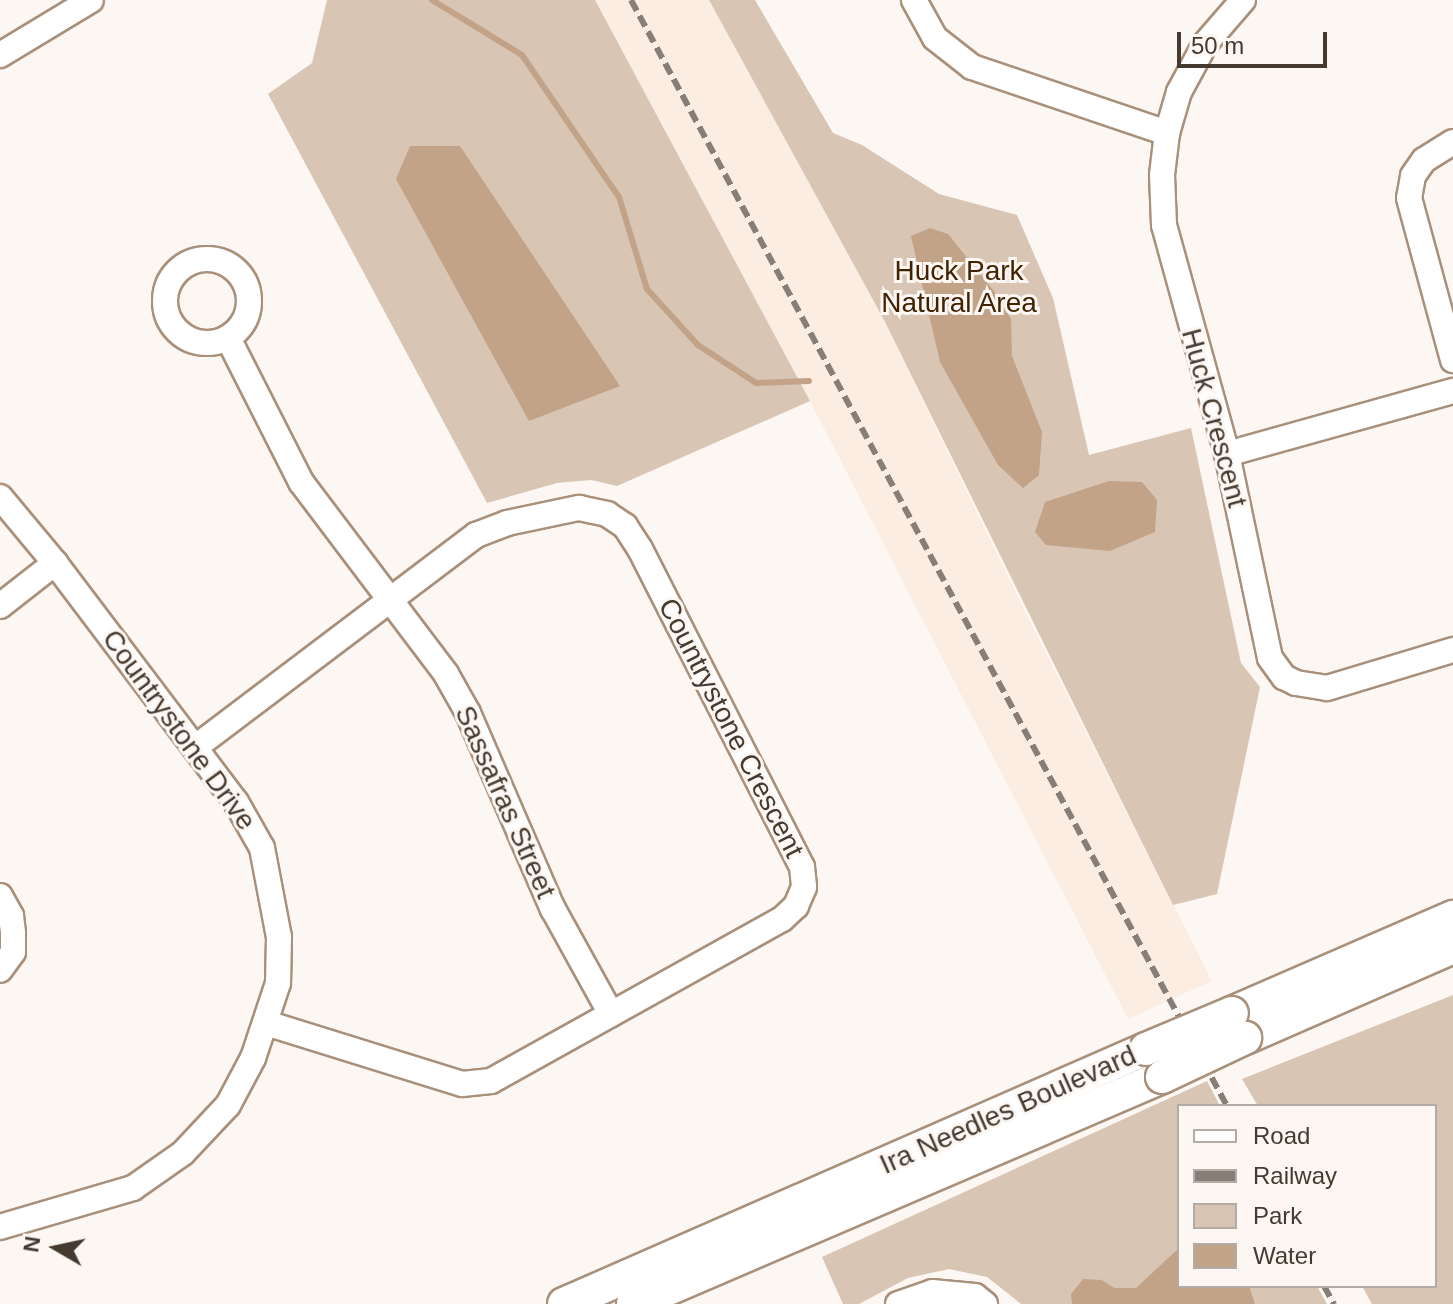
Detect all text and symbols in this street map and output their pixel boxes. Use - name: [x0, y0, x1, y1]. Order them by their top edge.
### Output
- scale bar: [1181, 16, 1331, 66]
- text: 50 m: [1191, 32, 1244, 59]
- park label: Huck Park Natural Area: [880, 254, 1038, 320]
- street label: Huck Crescent: [1174, 325, 1254, 511]
- street label: Countrystone Crescent: [651, 593, 811, 863]
- street label: Countrystone Drive: [95, 623, 263, 837]
- street label: Sassafras Street: [448, 701, 562, 903]
- street label: Ira Needles Boulevard: [875, 1038, 1141, 1182]
- legend: [1177, 1104, 1437, 1288]
- text: Road: [1253, 1122, 1310, 1149]
- text: Railway: [1253, 1162, 1337, 1189]
- text: Park: [1253, 1202, 1302, 1229]
- north arrow: [16, 1208, 96, 1288]
- text: N: [18, 1234, 45, 1254]
- text: Water: [1253, 1242, 1316, 1269]

